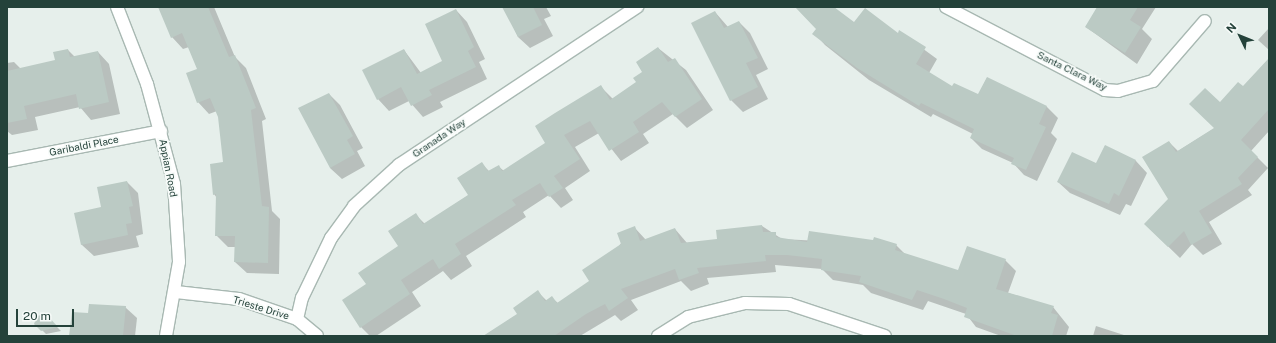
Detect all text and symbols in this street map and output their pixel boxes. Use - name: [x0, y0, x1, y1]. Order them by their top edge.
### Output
- north arrow: [1220, 16, 1260, 56]
- text: N: [1224, 21, 1239, 35]
- street label: Santa Clara Way: [1035, 49, 1109, 93]
- street label: Granada Way: [410, 116, 468, 160]
- street label: Garibaldi Place: [48, 133, 120, 159]
- street label: Appian Road: [156, 138, 180, 198]
- street label: Trieste Drive: [231, 294, 291, 322]
- scale bar: [18, 301, 76, 327]
- text: 20 m: [23, 309, 51, 323]

